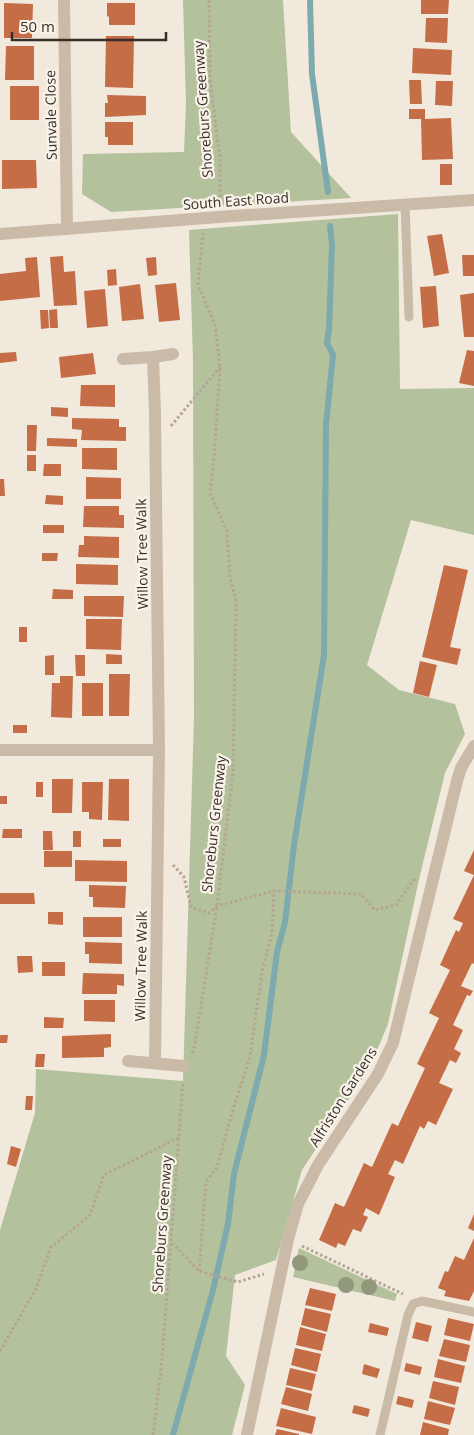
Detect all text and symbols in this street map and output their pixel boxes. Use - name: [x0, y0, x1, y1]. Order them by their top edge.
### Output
- scale bar: [12, 10, 166, 42]
- text: 50 m: [20, 16, 55, 36]
- street label: Shoreburs Greenway: [188, 39, 217, 178]
- street label: Sunvale Close: [40, 70, 61, 160]
- street label: South East Road: [182, 187, 290, 214]
- street label: Willow Tree Walk: [131, 498, 152, 610]
- street label: Shoreburs Greenway: [197, 754, 230, 893]
- street label: Willow Tree Walk: [130, 910, 151, 1022]
- street label: Alfriston Gardens: [304, 1043, 381, 1150]
- street label: Shoreburs Greenway: [147, 1154, 176, 1293]

